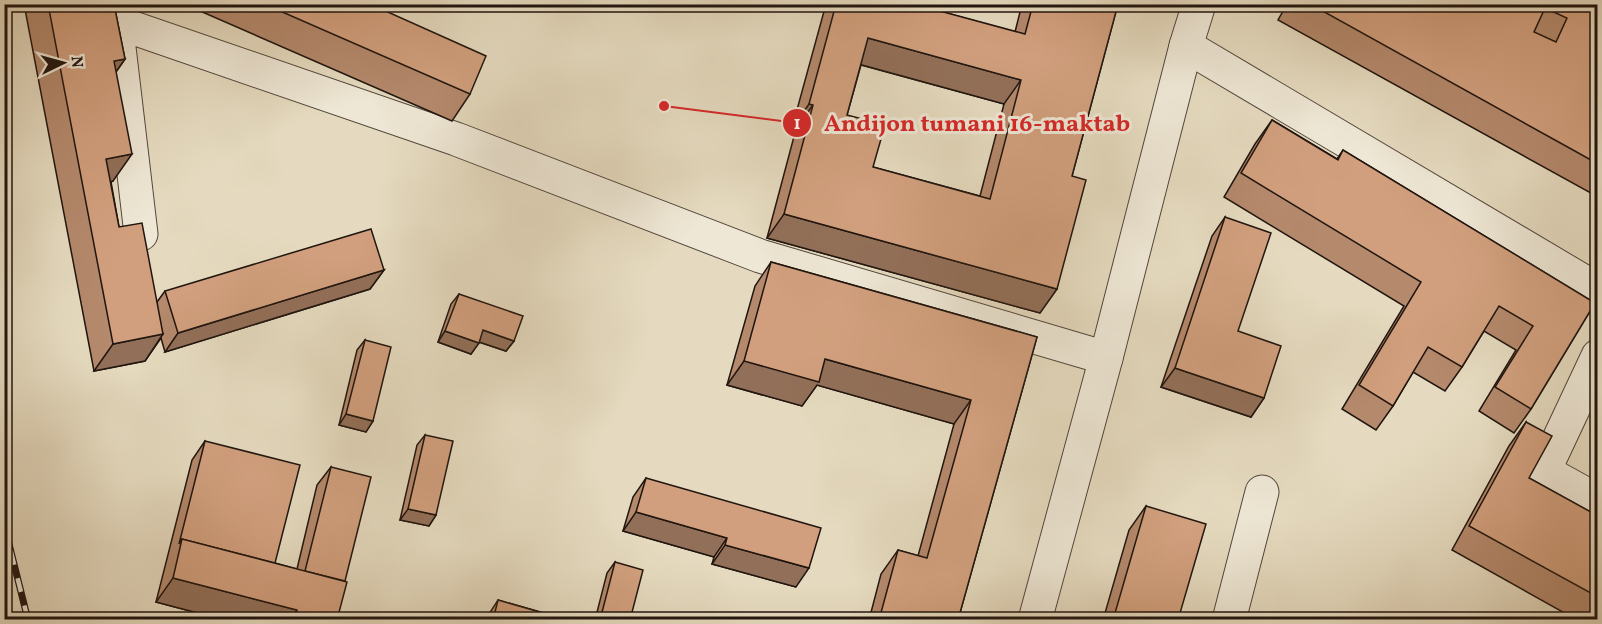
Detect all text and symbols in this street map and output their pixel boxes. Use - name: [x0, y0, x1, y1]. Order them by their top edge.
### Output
- north arrow: [33, 33, 93, 93]
- text: N: [64, 55, 87, 69]
- callout: Andijon tumani 16-maktab: [782, 102, 1142, 144]
- text: Andijon tumani 16-maktab: [824, 108, 1130, 142]
- text: 1: [793, 112, 801, 137]

